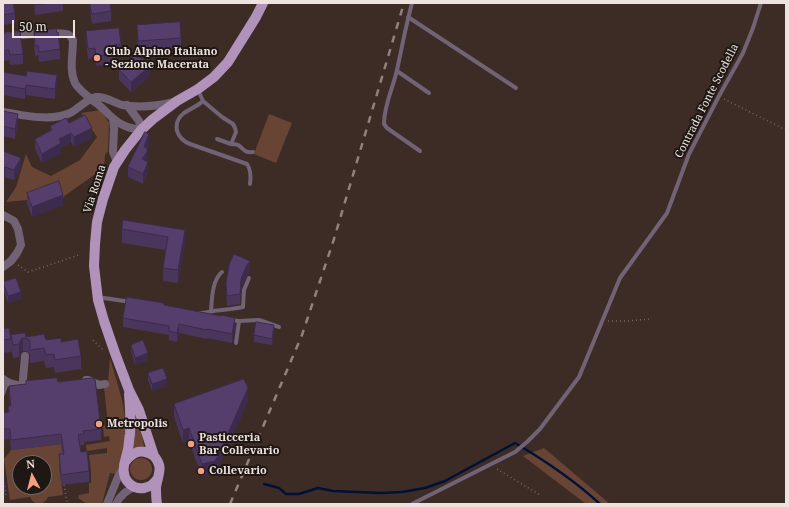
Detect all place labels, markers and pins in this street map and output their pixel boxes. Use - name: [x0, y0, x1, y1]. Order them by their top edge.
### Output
- place label: Club Alpino Italiano - Sezione Macerata: [105, 45, 218, 71]
- marker: Club Alpino Italiano - Sezione Macerata: [92, 53, 102, 63]
- place label: Metropolis: [107, 417, 168, 431]
- marker: Metropolis: [94, 419, 104, 429]
- place label: Pasticceria Bar Collevario: [199, 431, 279, 457]
- marker: Pasticceria Bar Collevario: [186, 439, 196, 449]
- place label: Collevario: [209, 464, 267, 478]
- marker: Collevario: [196, 466, 206, 476]

